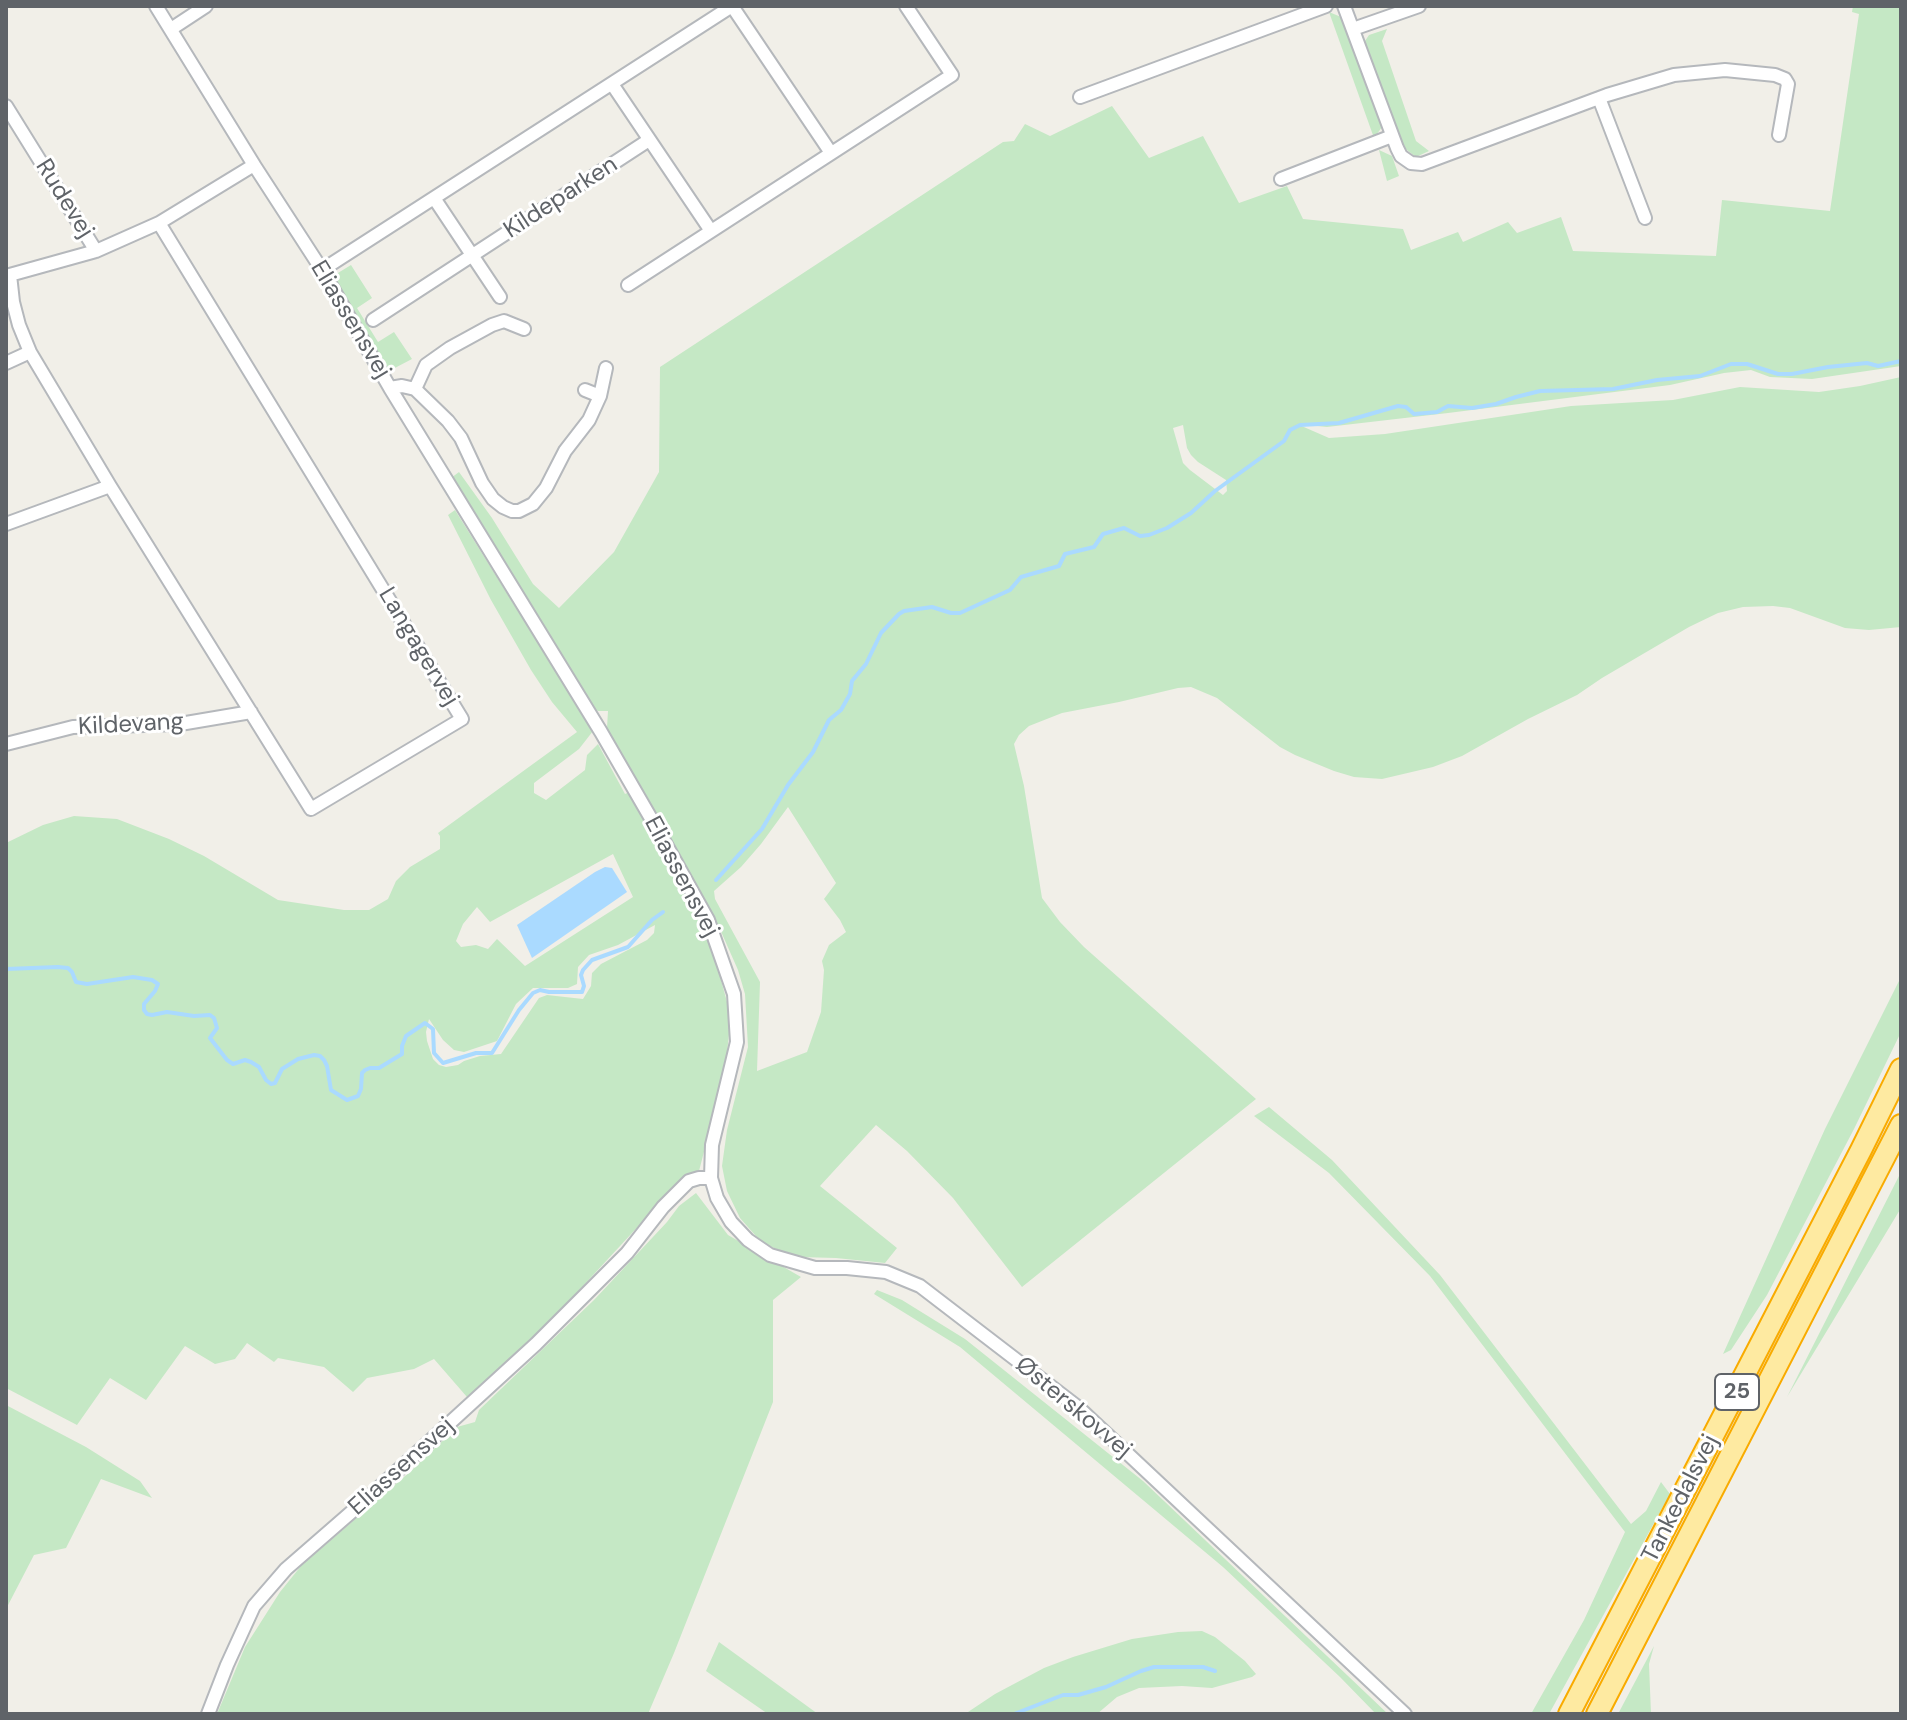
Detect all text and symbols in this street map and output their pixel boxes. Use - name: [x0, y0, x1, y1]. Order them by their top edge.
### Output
- street label: Kildeparken: [499, 151, 623, 245]
- street label: Rudevej: [29, 154, 99, 244]
- street label: Eliassensvej: [304, 256, 396, 384]
- street label: Langagervej: [371, 583, 465, 711]
- street label: Kildevang: [78, 708, 184, 742]
- street label: Eliassensvej: [637, 812, 725, 942]
- street label: Østerskovvej: [1009, 1351, 1137, 1465]
- road number: 25: [1715, 1374, 1759, 1410]
- street label: Eliassensvej: [343, 1412, 461, 1522]
- street label: Tankedalsvej: [1636, 1430, 1726, 1568]

